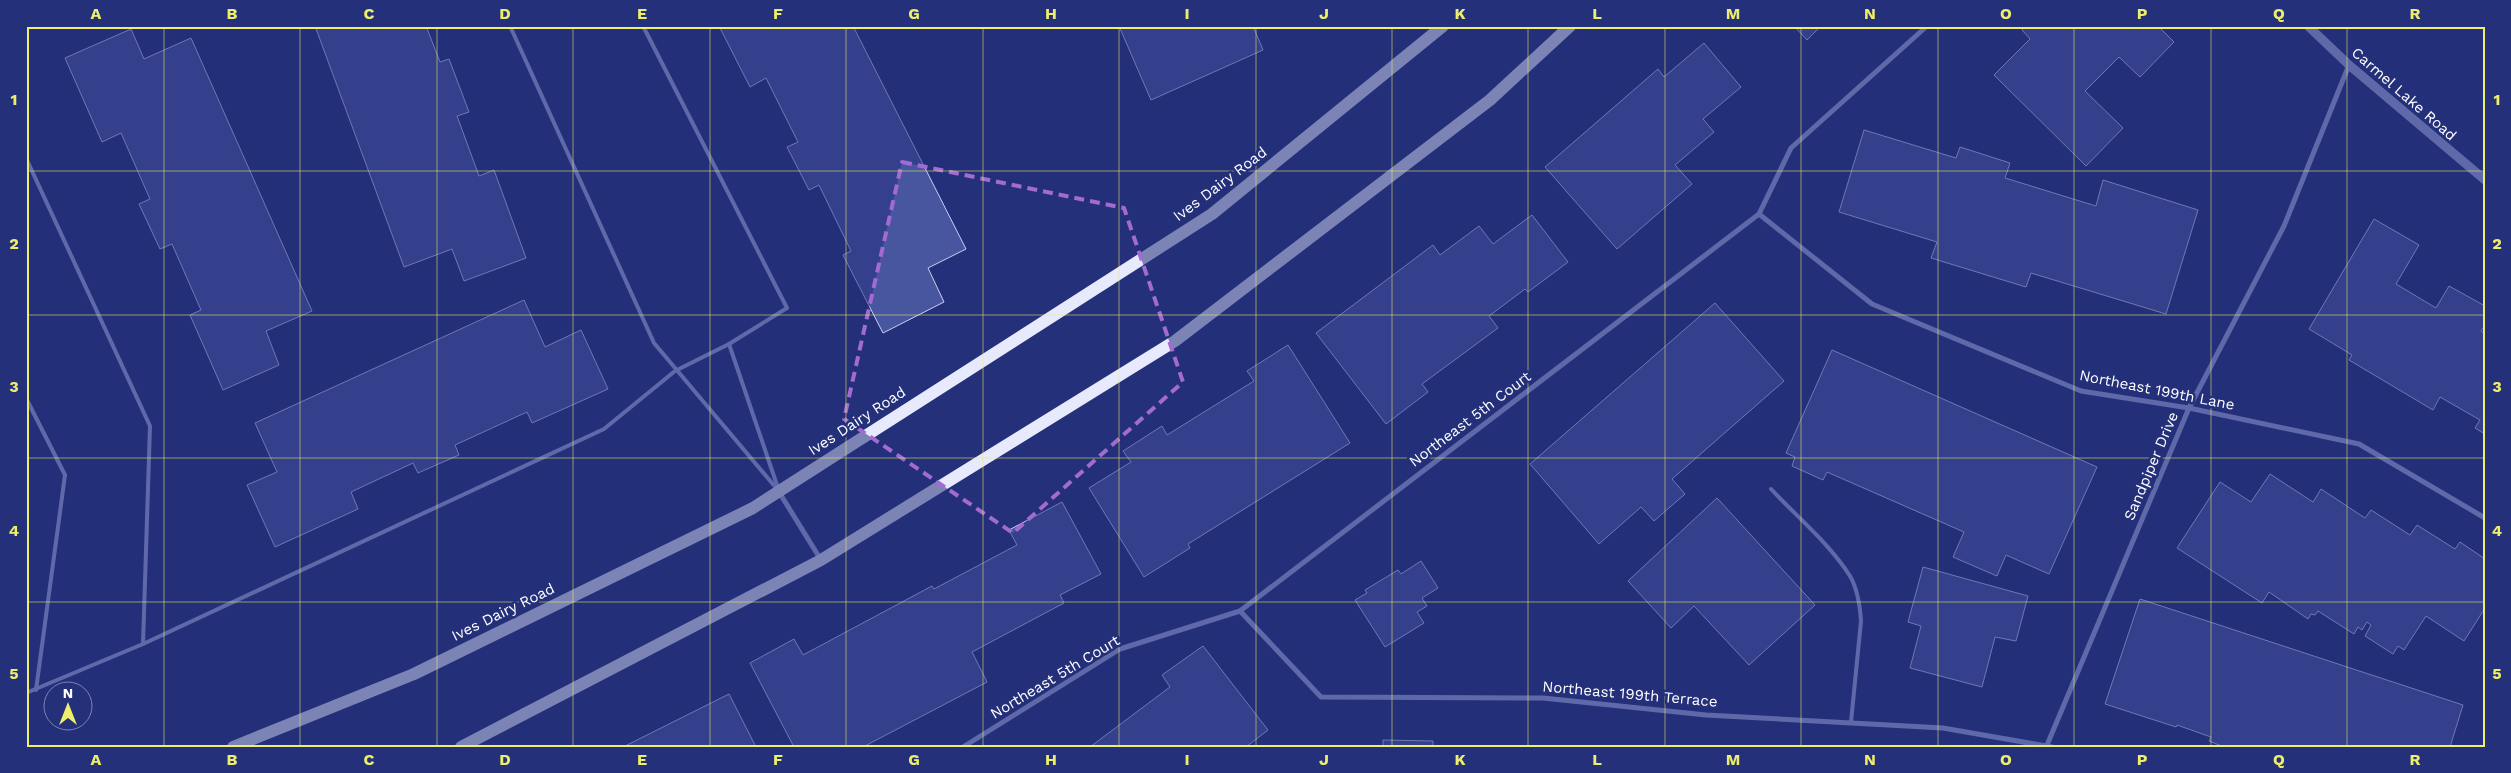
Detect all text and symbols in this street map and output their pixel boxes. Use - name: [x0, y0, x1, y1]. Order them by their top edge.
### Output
- text: A: [91, 4, 102, 23]
- text: B: [227, 4, 238, 23]
- text: C: [364, 4, 375, 23]
- text: D: [499, 4, 511, 23]
- text: E: [637, 4, 647, 23]
- text: F: [773, 4, 783, 23]
- text: G: [908, 4, 920, 23]
- text: H: [1045, 4, 1057, 23]
- text: I: [1184, 4, 1190, 23]
- text: J: [1319, 4, 1329, 23]
- text: K: [1454, 4, 1466, 23]
- text: L: [1592, 4, 1602, 23]
- text: M: [1726, 4, 1740, 23]
- text: N: [1864, 4, 1876, 23]
- text: O: [2000, 4, 2012, 23]
- text: P: [2137, 4, 2148, 23]
- text: Q: [2273, 4, 2285, 23]
- text: R: [2409, 4, 2421, 23]
- street label: Carmel Lake Road: [2348, 44, 2460, 144]
- text: 1: [11, 90, 17, 109]
- text: 1: [2494, 90, 2500, 109]
- street label: Ives Dairy Road: [1170, 143, 1270, 225]
- text: 2: [9, 234, 19, 253]
- text: 2: [2492, 234, 2502, 253]
- street label: Northeast 199th Lane: [2078, 366, 2236, 414]
- street label: Northeast 5th Court: [1406, 367, 1535, 471]
- text: 3: [9, 377, 19, 396]
- text: 3: [2492, 377, 2502, 396]
- street label: Ives Dairy Road: [805, 383, 909, 459]
- street label: Sandpiper Drive: [2120, 409, 2182, 523]
- text: 4: [9, 521, 19, 540]
- text: 4: [2492, 521, 2502, 540]
- street label: Ives Dairy Road: [449, 579, 557, 645]
- street label: Northeast 5th Court: [987, 631, 1123, 723]
- text: 5: [9, 664, 19, 683]
- text: 5: [2492, 664, 2502, 683]
- street label: Northeast 199th Terrace: [1542, 677, 1718, 711]
- north arrow: [42, 680, 92, 730]
- text: N: [63, 685, 73, 701]
- text: A: [91, 750, 102, 769]
- text: B: [227, 750, 238, 769]
- text: C: [364, 750, 375, 769]
- text: D: [499, 750, 511, 769]
- text: E: [637, 750, 647, 769]
- text: F: [773, 750, 783, 769]
- text: G: [908, 750, 920, 769]
- text: H: [1045, 750, 1057, 769]
- text: I: [1184, 750, 1190, 769]
- text: J: [1319, 750, 1329, 769]
- text: K: [1454, 750, 1466, 769]
- text: L: [1592, 750, 1602, 769]
- text: M: [1726, 750, 1740, 769]
- text: N: [1864, 750, 1876, 769]
- text: O: [2000, 750, 2012, 769]
- text: P: [2137, 750, 2148, 769]
- text: Q: [2273, 750, 2285, 769]
- text: R: [2409, 750, 2421, 769]

